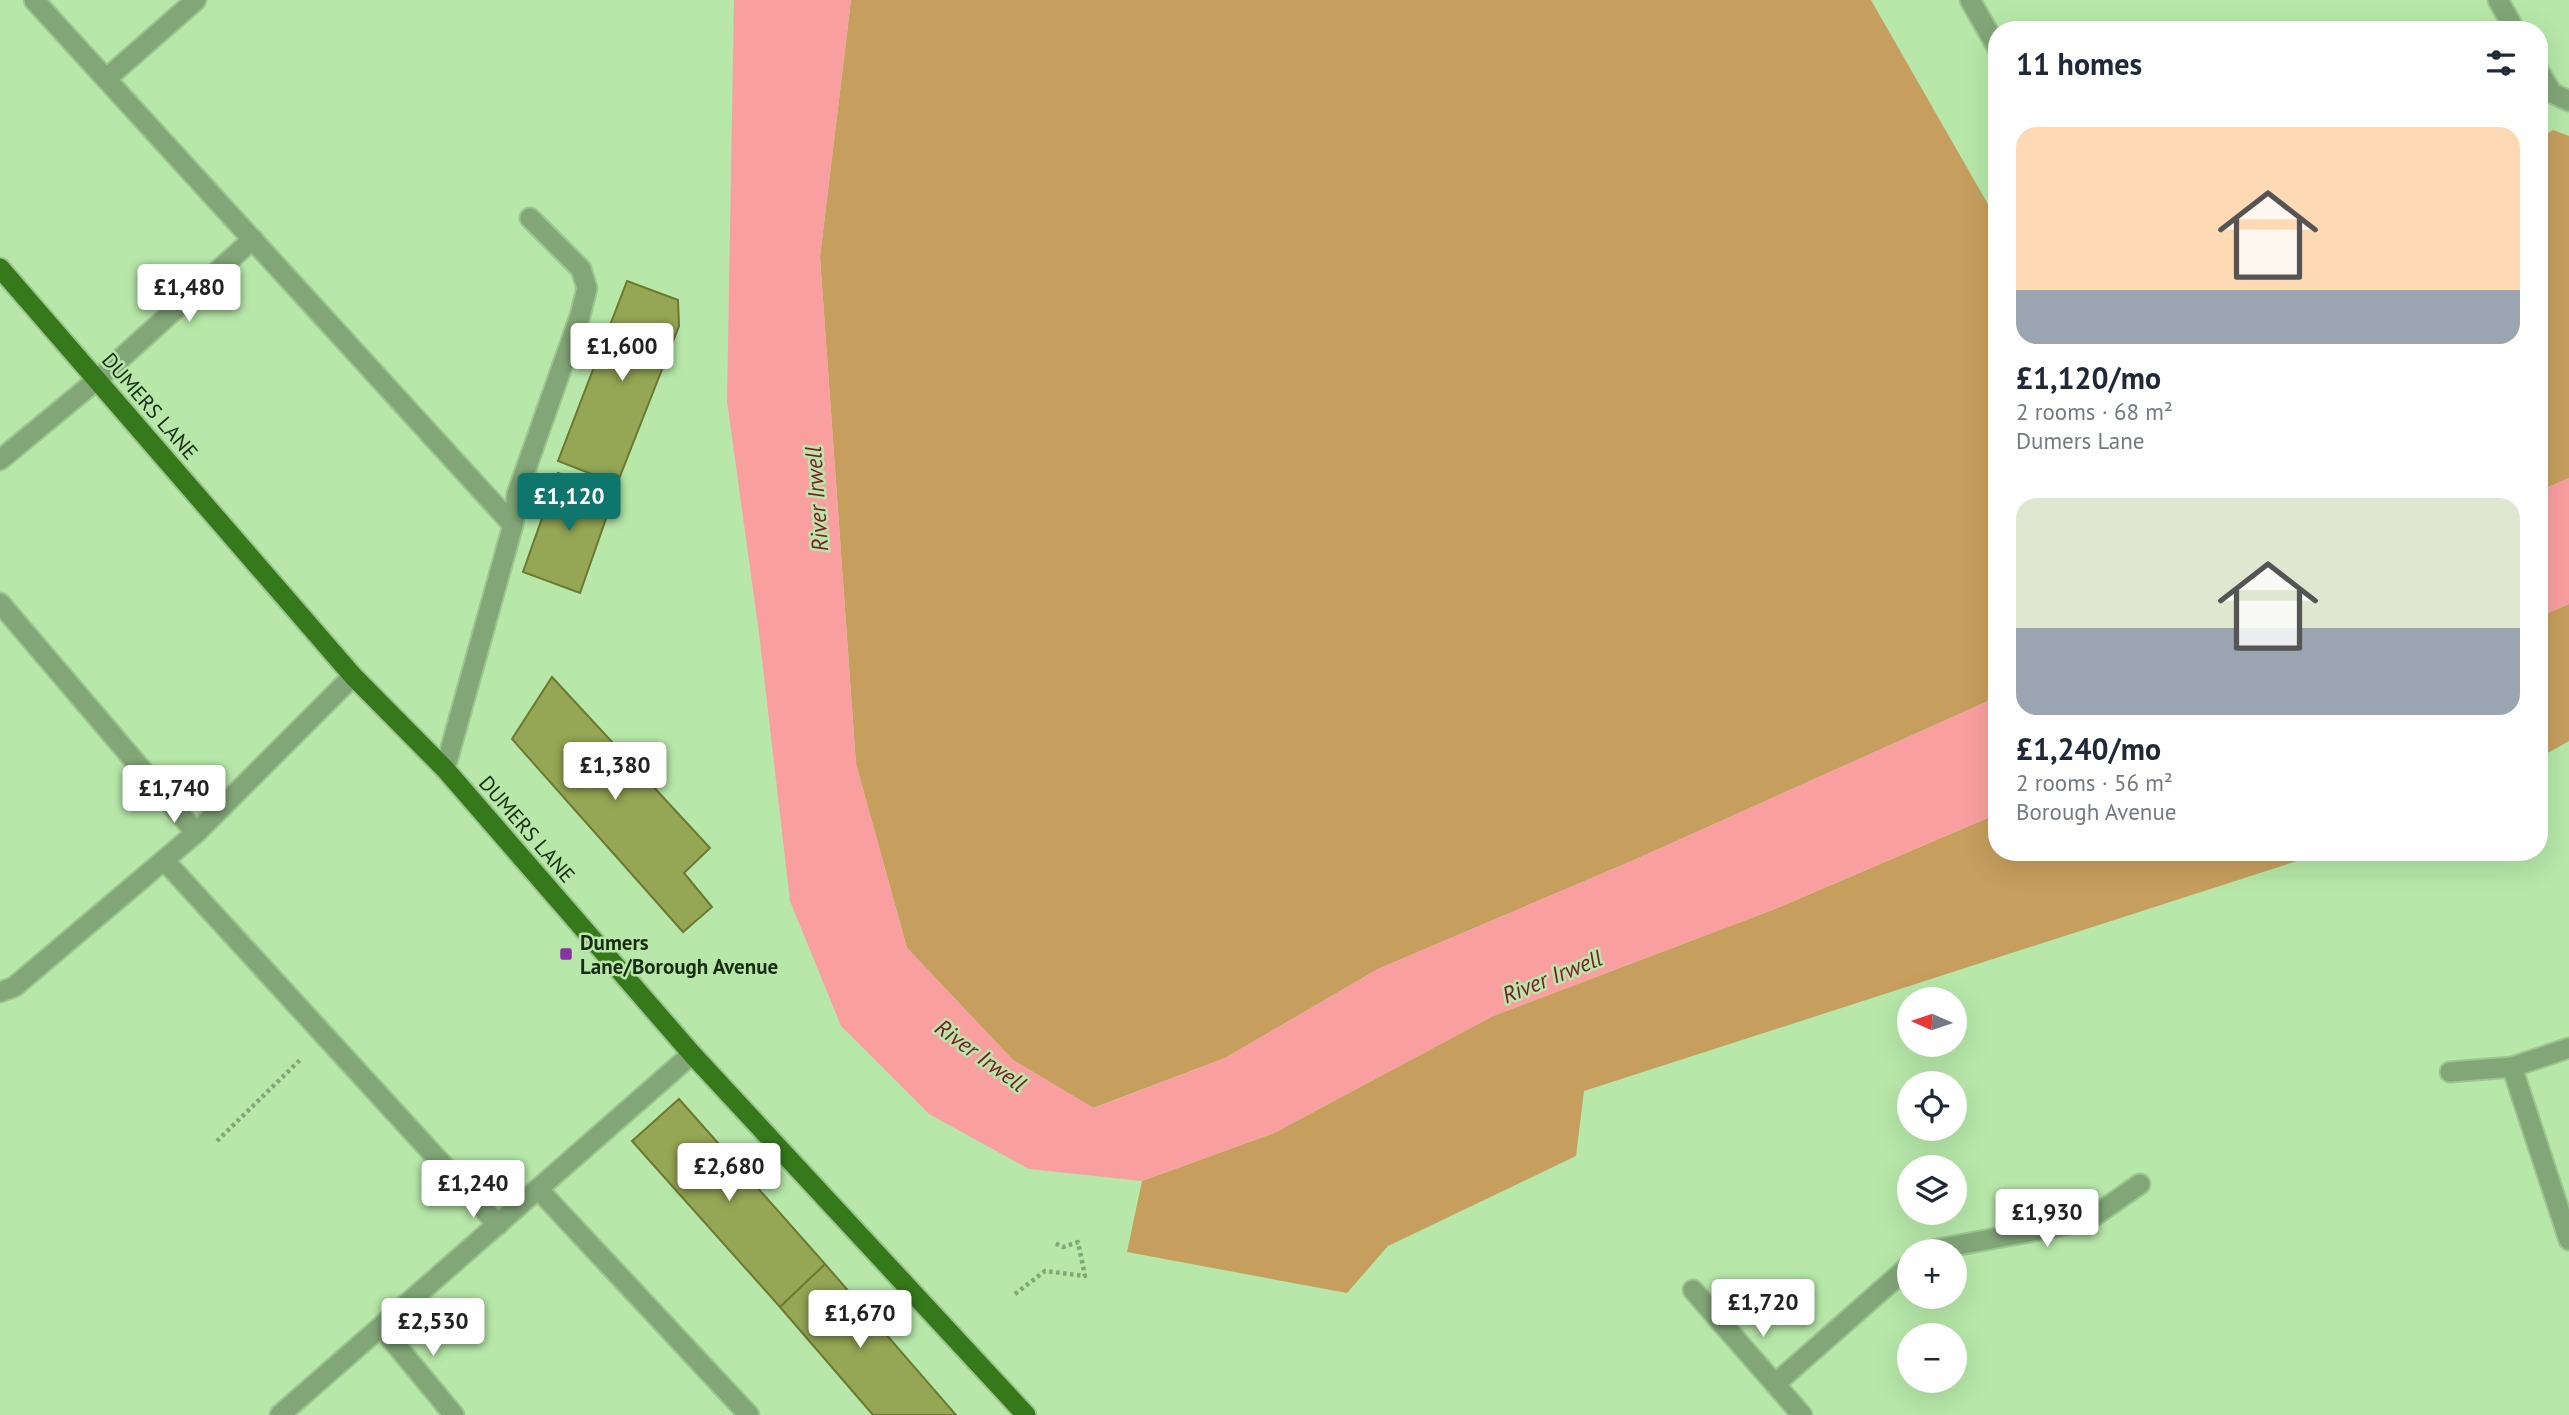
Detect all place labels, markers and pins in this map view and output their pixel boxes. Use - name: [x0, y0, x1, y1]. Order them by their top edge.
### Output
- pin: £1,480: [132, 264, 246, 324]
- pin: £1,600: [565, 324, 679, 383]
- pin: £1,120: [512, 474, 626, 533]
- pin: £1,380: [558, 742, 672, 802]
- pin: £1,740: [117, 766, 231, 825]
- place label: Dumers Lane/Borough Avenue: [580, 929, 778, 980]
- marker: Dumers Lane/Borough Avenue: [558, 946, 574, 962]
- pin: £2,680: [672, 1144, 786, 1203]
- pin: £1,240: [416, 1160, 530, 1220]
- pin: £1,930: [1990, 1190, 2104, 1249]
- pin: £1,720: [1706, 1280, 1820, 1339]
- pin: £1,670: [803, 1290, 917, 1350]
- pin: £2,530: [376, 1298, 490, 1358]

